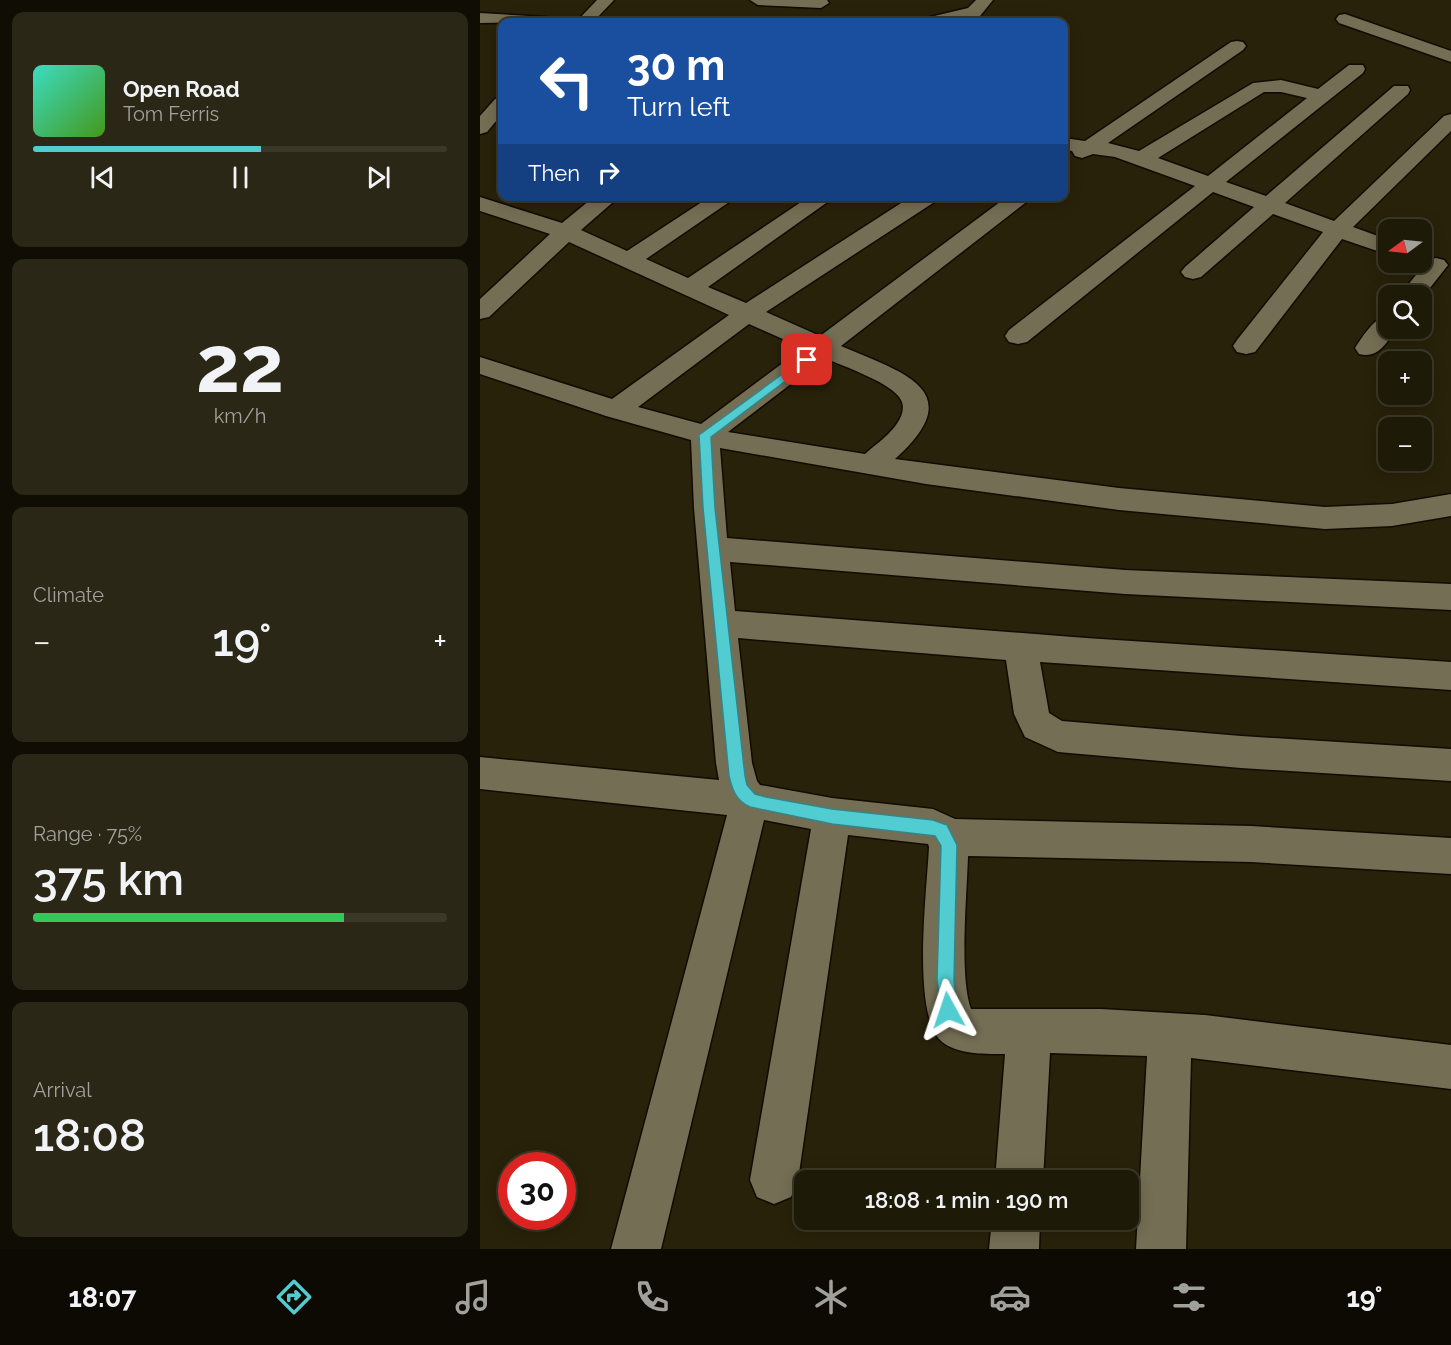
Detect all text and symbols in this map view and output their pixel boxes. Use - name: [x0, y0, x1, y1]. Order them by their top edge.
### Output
- text: 30 m: [627, 41, 725, 90]
- icon: left: [528, 42, 606, 120]
- text: Open Road: [123, 76, 240, 102]
- text: Turn left: [627, 91, 730, 122]
- text: Tom Ferris: [123, 102, 219, 126]
- icon: right: [592, 156, 625, 189]
- text: Then: [528, 160, 580, 186]
- icon: previous: [86, 161, 119, 194]
- icon: pause: [224, 161, 257, 194]
- icon: next: [362, 161, 395, 194]
- north arrow: [1378, 219, 1432, 273]
- map controls: [1378, 219, 1432, 471]
- button: search: [1378, 285, 1432, 339]
- text: 22: [196, 319, 284, 410]
- pin: [781, 334, 832, 385]
- icon: arrive: [790, 343, 823, 376]
- button: +: [1378, 351, 1432, 405]
- text: km/h: [214, 404, 266, 428]
- button: −: [1378, 417, 1432, 471]
- text: Climate: [33, 583, 104, 607]
- text: 19°: [213, 614, 271, 667]
- text: −: [33, 622, 51, 661]
- text: +: [433, 622, 447, 661]
- text: Range · 75%: [33, 822, 142, 846]
- text: 375 km: [33, 853, 184, 906]
- position arrow: [916, 978, 980, 1042]
- text: Arrival: [33, 1078, 92, 1102]
- text: 18:08: [33, 1109, 146, 1162]
- speed limit sign: 30: [498, 1152, 576, 1230]
- text: 18:08 · 1 min · 190 m: [865, 1187, 1068, 1213]
- icon: directions: [273, 1276, 315, 1318]
- icon: music: [452, 1276, 494, 1318]
- icon: phone: [631, 1276, 673, 1318]
- icon: climate: [810, 1276, 852, 1318]
- icon: car: [989, 1276, 1031, 1318]
- icon: filters: [1168, 1276, 1210, 1318]
- text: 18:07: [68, 1282, 136, 1313]
- text: 19°: [1346, 1282, 1383, 1313]

